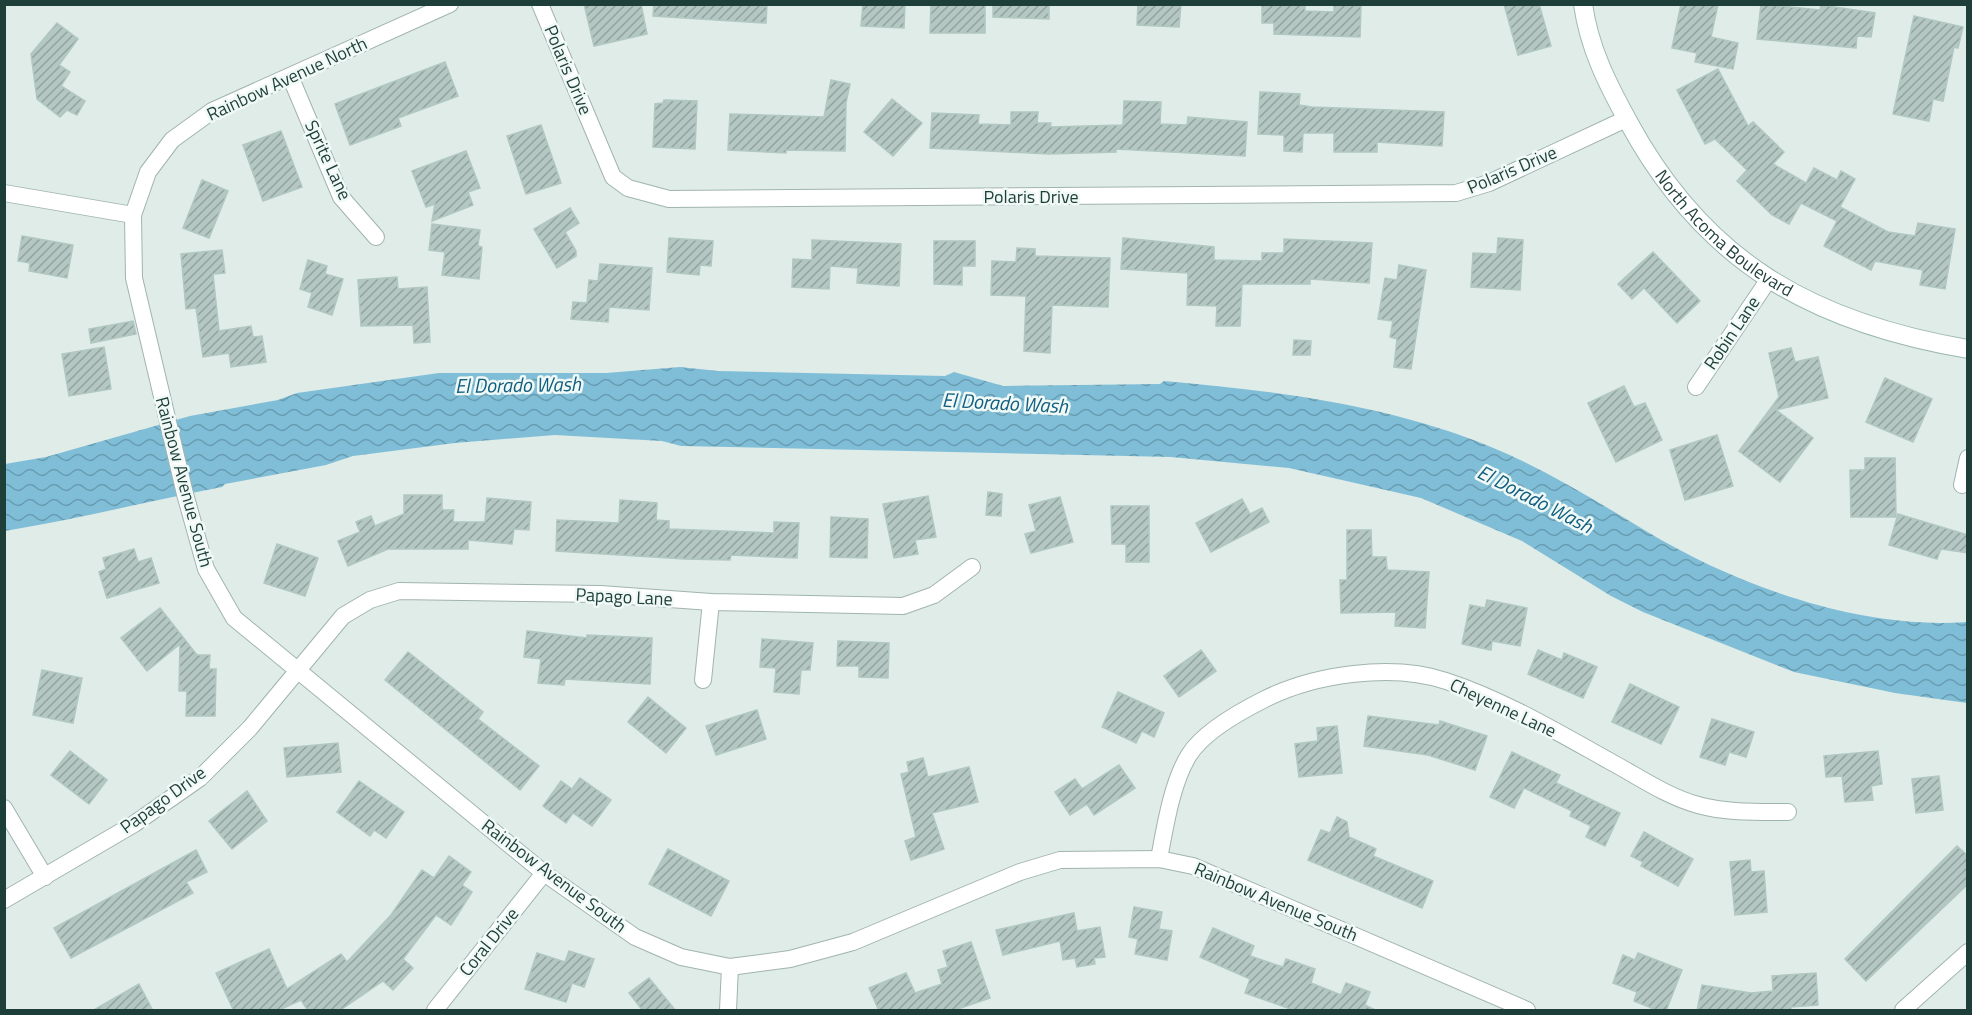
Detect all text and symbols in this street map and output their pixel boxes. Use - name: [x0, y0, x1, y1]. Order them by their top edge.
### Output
- street label: Polaris Drive: [537, 21, 599, 119]
- street label: Rainbow Avenue North: [202, 29, 371, 128]
- street label: Sprite Lane: [298, 115, 359, 204]
- street label: Polaris Drive: [1463, 139, 1561, 201]
- street label: North Acoma Boulevard: [1649, 164, 1798, 303]
- street label: Polaris Drive: [983, 183, 1079, 210]
- street label: Robin Lane: [1697, 290, 1766, 375]
- water label: El Dorado Wash: [455, 368, 582, 401]
- water label: El Dorado Wash: [941, 384, 1070, 421]
- street label: Rainbow Avenue South: [149, 394, 220, 570]
- water label: El Dorado Wash: [1472, 456, 1599, 541]
- street label: Papago Lane: [575, 580, 673, 613]
- street label: Cheyenne Lane: [1445, 671, 1561, 744]
- street label: Papago Drive: [114, 759, 211, 840]
- street label: Rainbow Avenue South: [476, 812, 632, 939]
- street label: Rainbow Avenue South: [1190, 855, 1362, 948]
- street label: Coral Drive: [452, 901, 525, 982]

